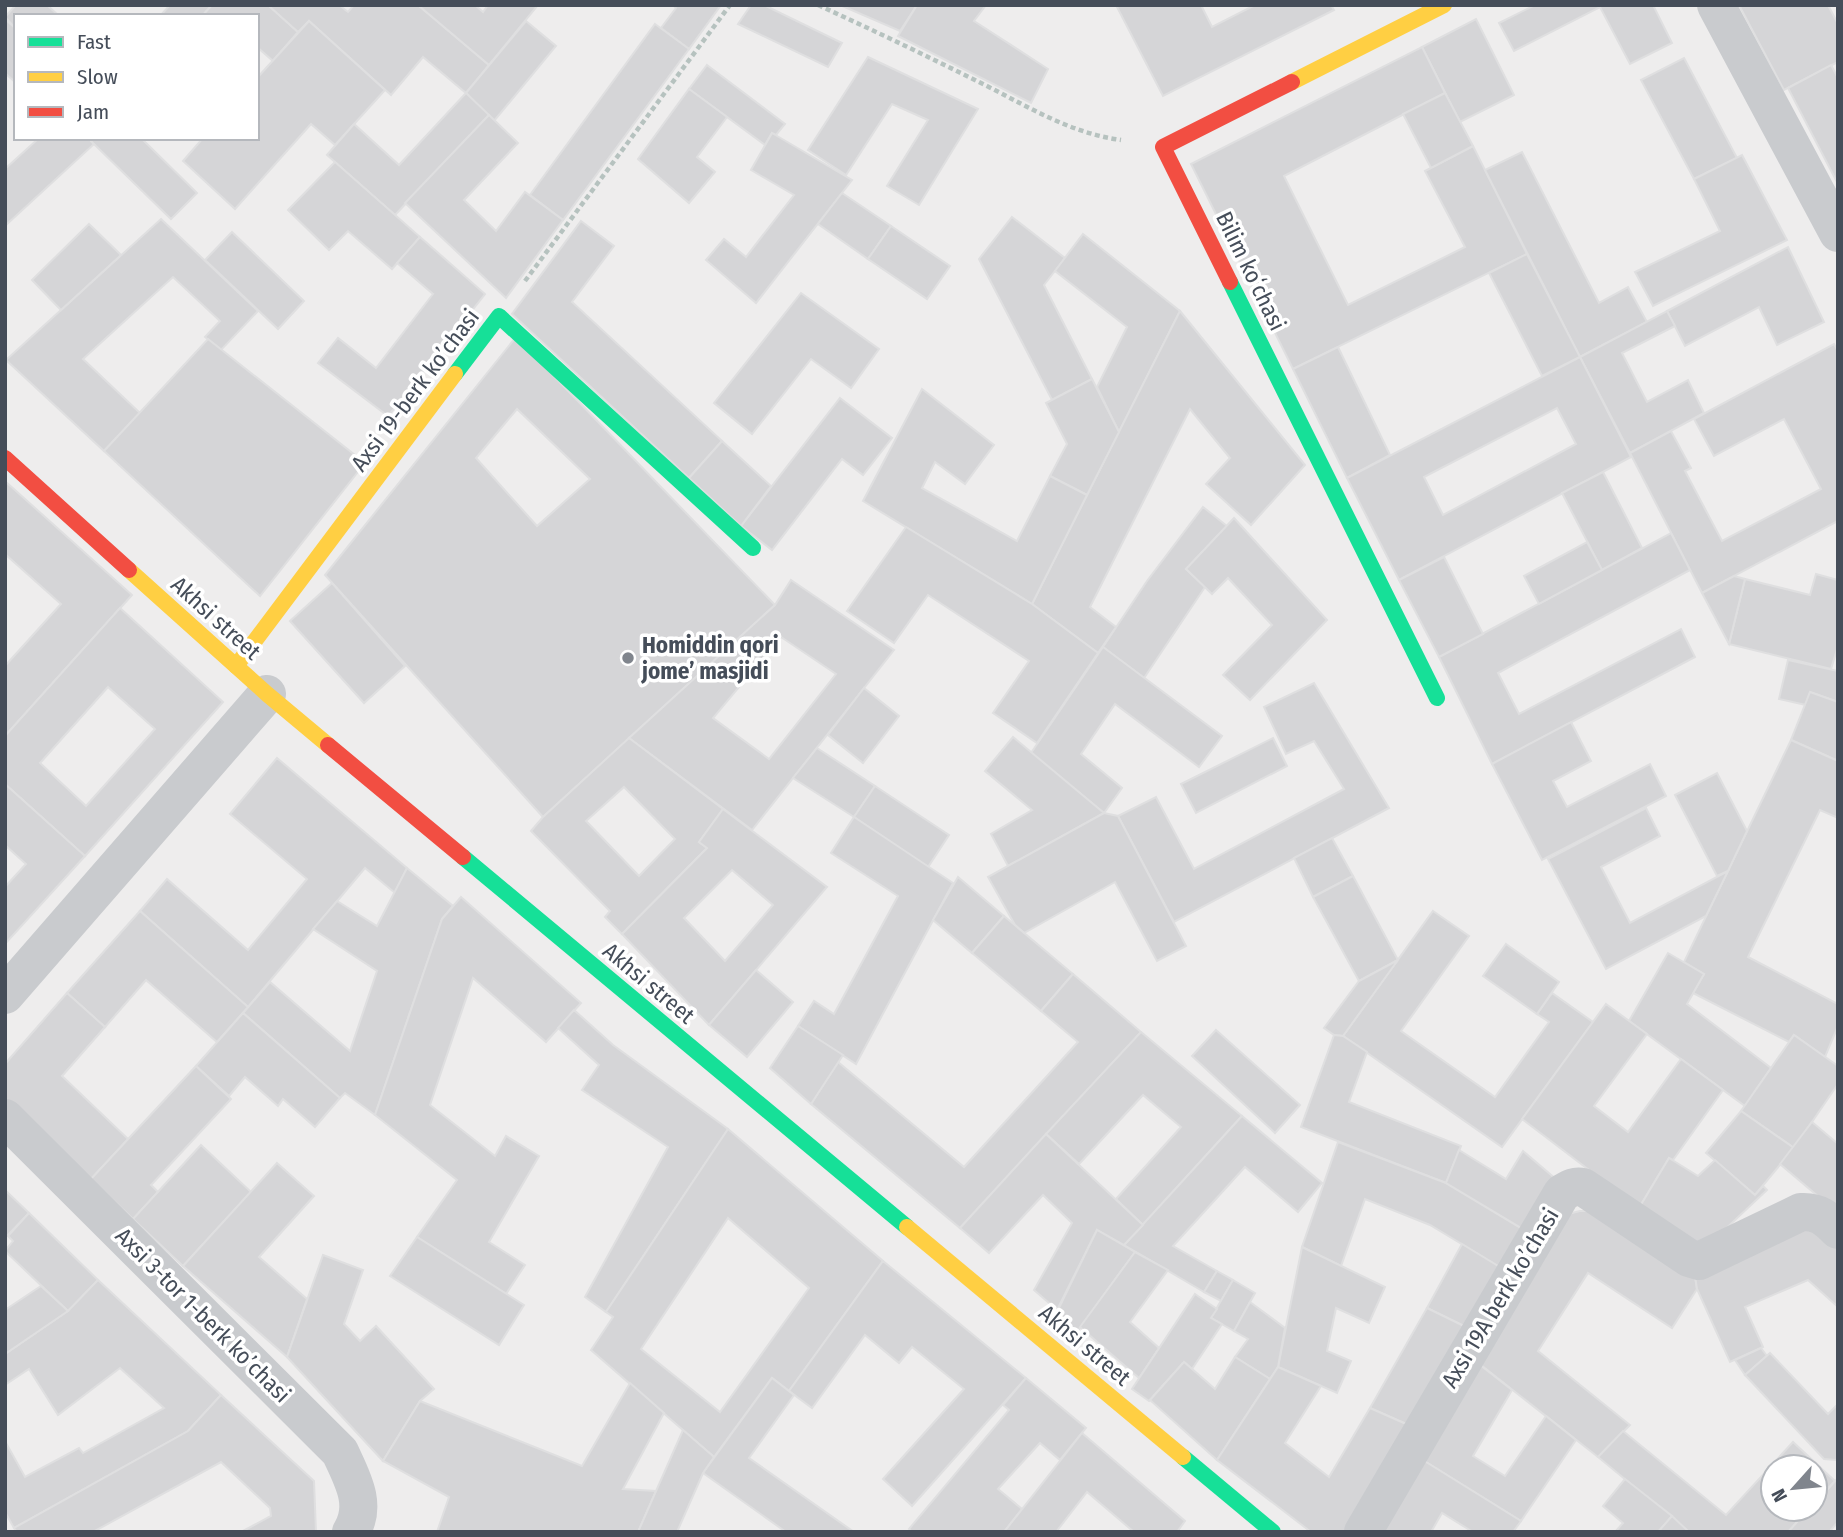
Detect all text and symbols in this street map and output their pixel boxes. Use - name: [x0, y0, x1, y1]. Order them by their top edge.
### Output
- legend: [14, 14, 259, 140]
- text: Fast: [77, 29, 111, 55]
- text: Slow: [77, 64, 118, 90]
- text: Jam: [77, 99, 109, 125]
- street label: Bilim koʻchasi: [1210, 207, 1292, 335]
- street label: Аxsi 19-berk koʼchasi: [345, 303, 485, 477]
- street label: Akhsi street: [165, 570, 267, 666]
- place label: Homiddin qori jome’ masjidi: [640, 631, 779, 685]
- marker: Homiddin qori jome’ masjidi: [620, 650, 636, 666]
- street label: Akhsi street: [598, 937, 701, 1030]
- street label: Аxsi 19А berk koʼchasi: [1435, 1203, 1565, 1393]
- street label: Аxsi 3-tor 1-berk koʼchasi: [110, 1222, 296, 1408]
- street label: Akhsi street: [1034, 1299, 1137, 1392]
- north arrow: [1759, 1453, 1829, 1523]
- text: N: [1766, 1485, 1792, 1506]

